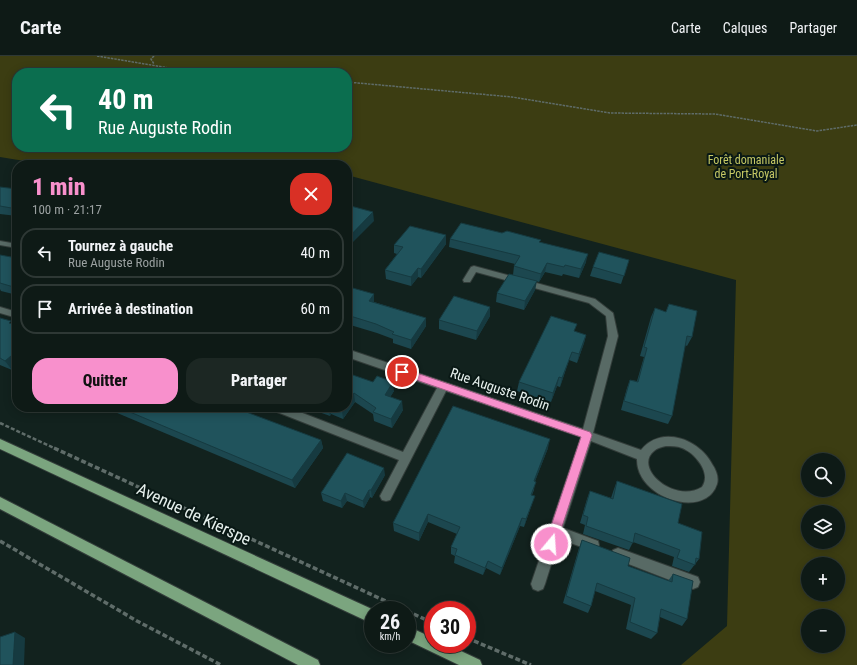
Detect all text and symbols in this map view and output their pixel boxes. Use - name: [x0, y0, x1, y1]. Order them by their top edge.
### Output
- text: Carte: [20, 16, 61, 39]
- text: Carte: [671, 20, 701, 36]
- text: Calques: [723, 20, 767, 36]
- text: Partager: [789, 20, 837, 36]
- text: 40 m: [98, 83, 154, 116]
- icon: left: [32, 84, 84, 136]
- text: Rue Auguste Rodin: [98, 117, 232, 138]
- park label: Forêt domaniale de Port-Royal: [708, 153, 785, 181]
- text: 1 min: [32, 173, 86, 201]
- button: close: [290, 173, 332, 215]
- text: 100 m · 21:17: [32, 202, 102, 217]
- text: Tournez à gauche: [68, 237, 173, 255]
- icon: left: [34, 242, 56, 264]
- text: 40 m: [300, 244, 330, 262]
- text: Rue Auguste Rodin: [68, 255, 165, 270]
- icon: arrive: [34, 298, 56, 320]
- text: Arrivée à destination: [68, 300, 193, 318]
- text: 60 m: [300, 300, 330, 318]
- pin: [385, 355, 419, 389]
- button: Quitter: [32, 358, 178, 404]
- button: Partager: [186, 358, 332, 404]
- icon: arrive: [391, 361, 413, 383]
- street label: Rue Auguste Rodin: [448, 364, 552, 414]
- map controls: [801, 453, 845, 653]
- button: search: [801, 453, 845, 497]
- street label: Avenue de Kierspe: [134, 479, 254, 549]
- button: layers: [801, 505, 845, 549]
- position arrow: [530, 523, 572, 565]
- button: +: [801, 557, 845, 601]
- speed limit sign: 30: [424, 601, 476, 653]
- button: −: [801, 609, 845, 653]
- text: 26: [380, 610, 400, 634]
- text: km/h: [380, 631, 400, 642]

